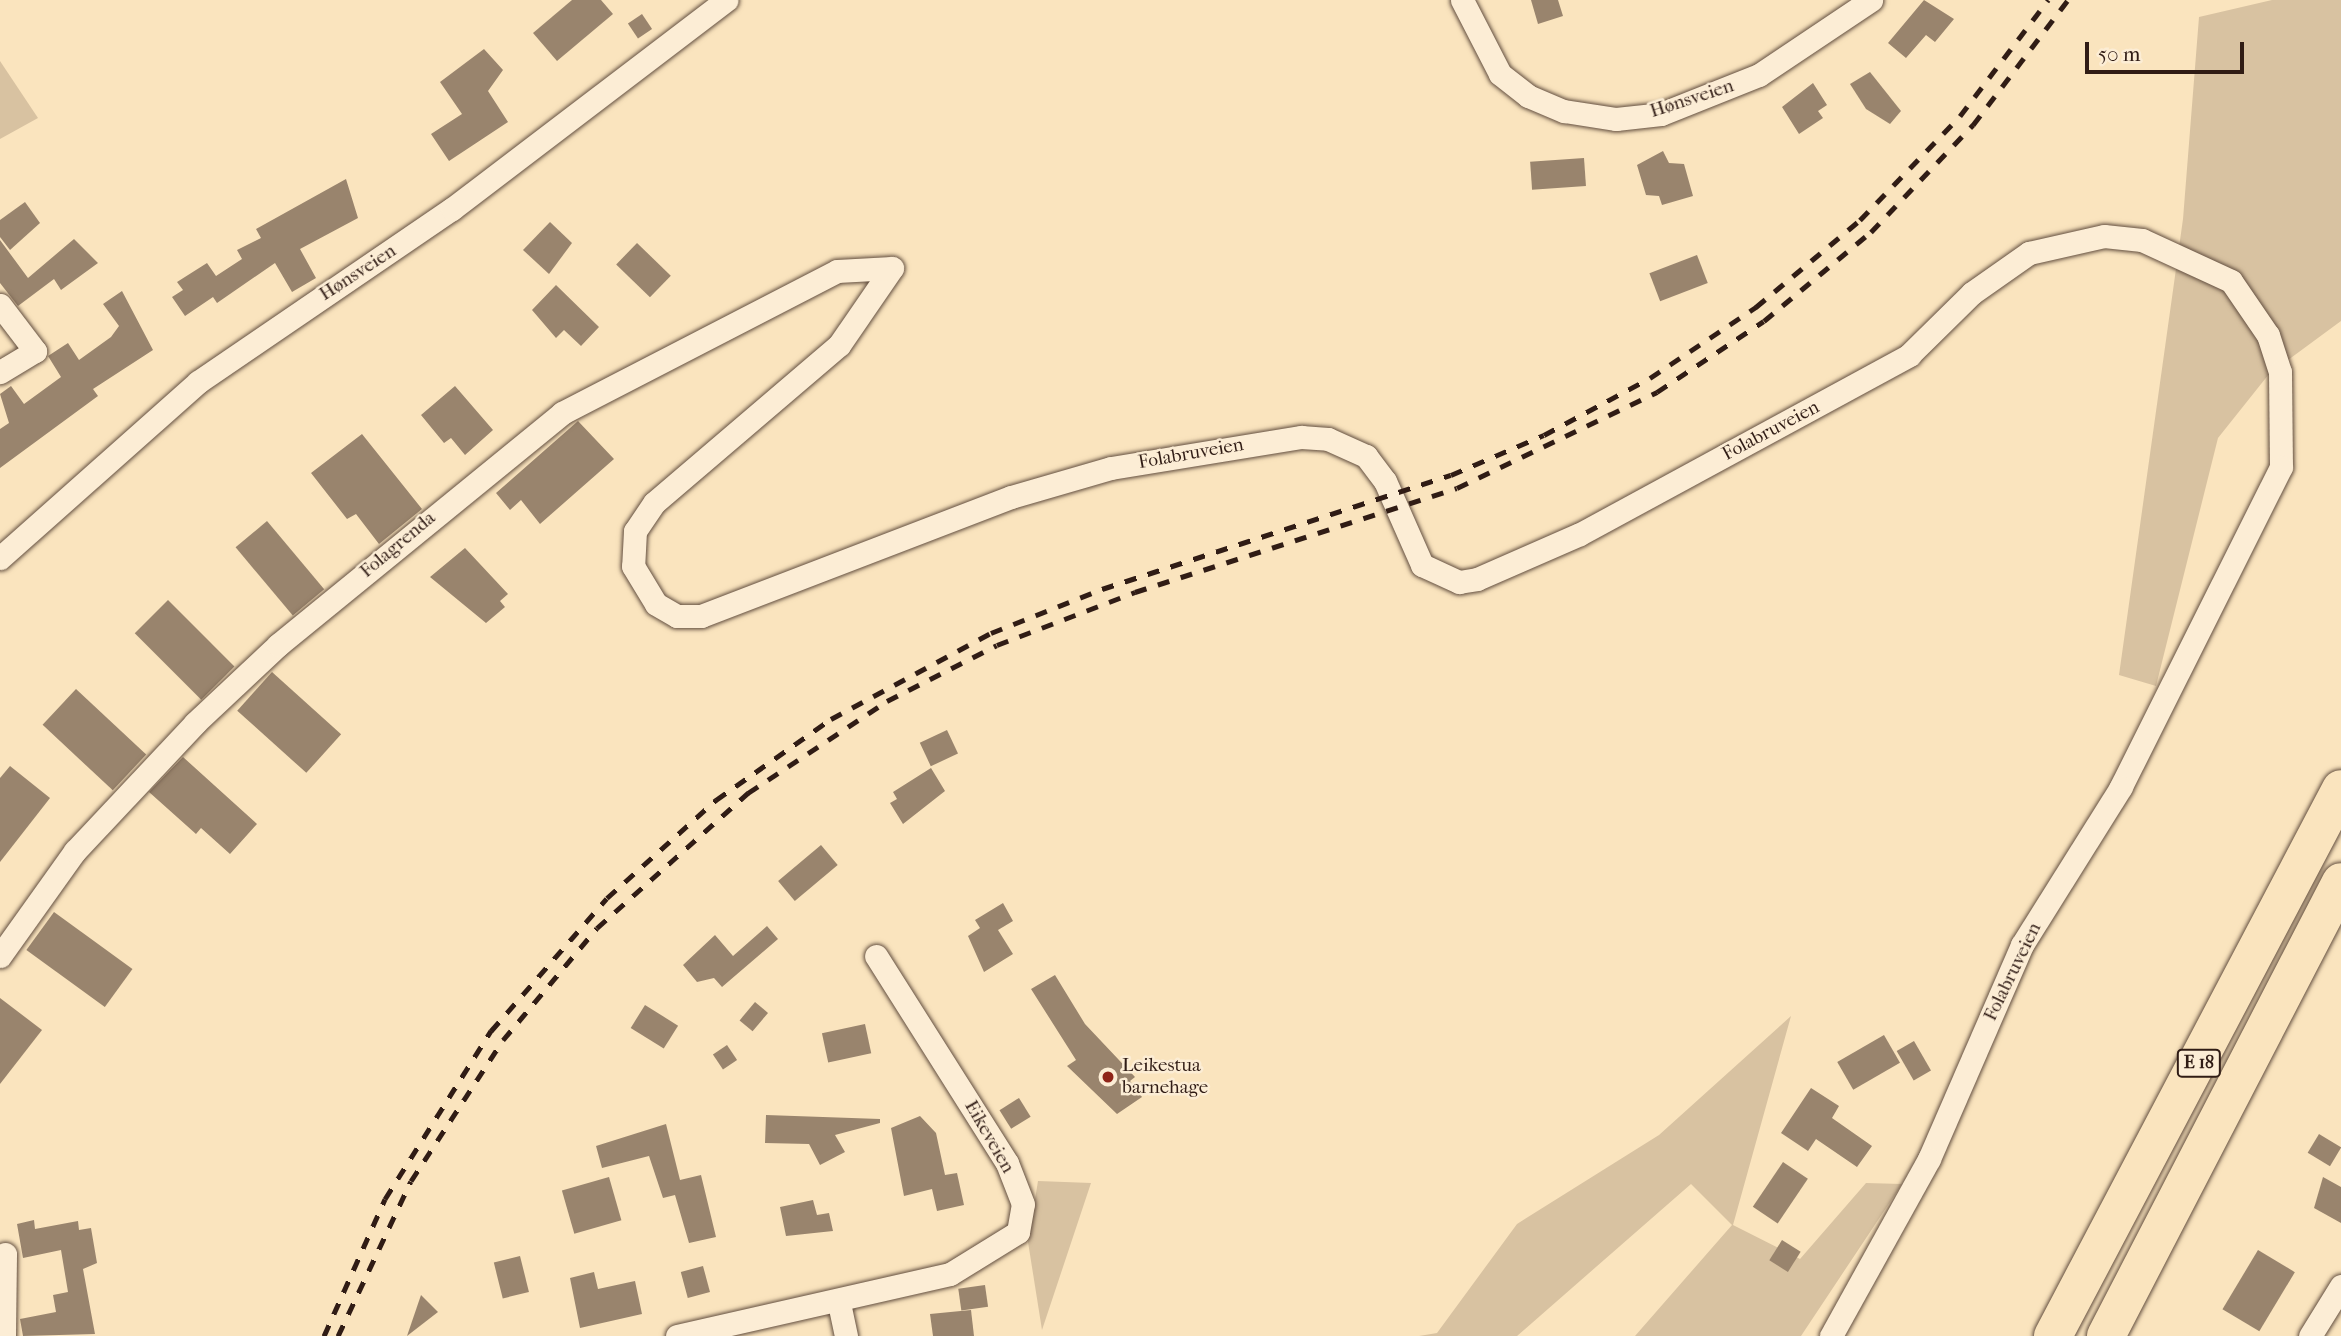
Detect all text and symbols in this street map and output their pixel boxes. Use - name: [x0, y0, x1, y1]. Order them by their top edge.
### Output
- scale bar: [2089, 28, 2248, 72]
- text: 50 m: [2098, 42, 2141, 66]
- street label: Hønsveien: [1647, 75, 1737, 123]
- street label: Hønsveien: [315, 240, 401, 306]
- street label: Folabruveien: [1719, 396, 1823, 466]
- street label: Folabruveien: [1137, 434, 1245, 474]
- street label: Folagrenda: [356, 507, 440, 583]
- street label: Folabruveien: [1979, 919, 2047, 1025]
- road number: E 18: [2176, 1048, 2222, 1078]
- place label: Leikestua barnehage: [1122, 1055, 1208, 1099]
- marker: Leikestua barnehage: [1100, 1069, 1116, 1085]
- street label: Eikeveien: [959, 1097, 1019, 1177]

